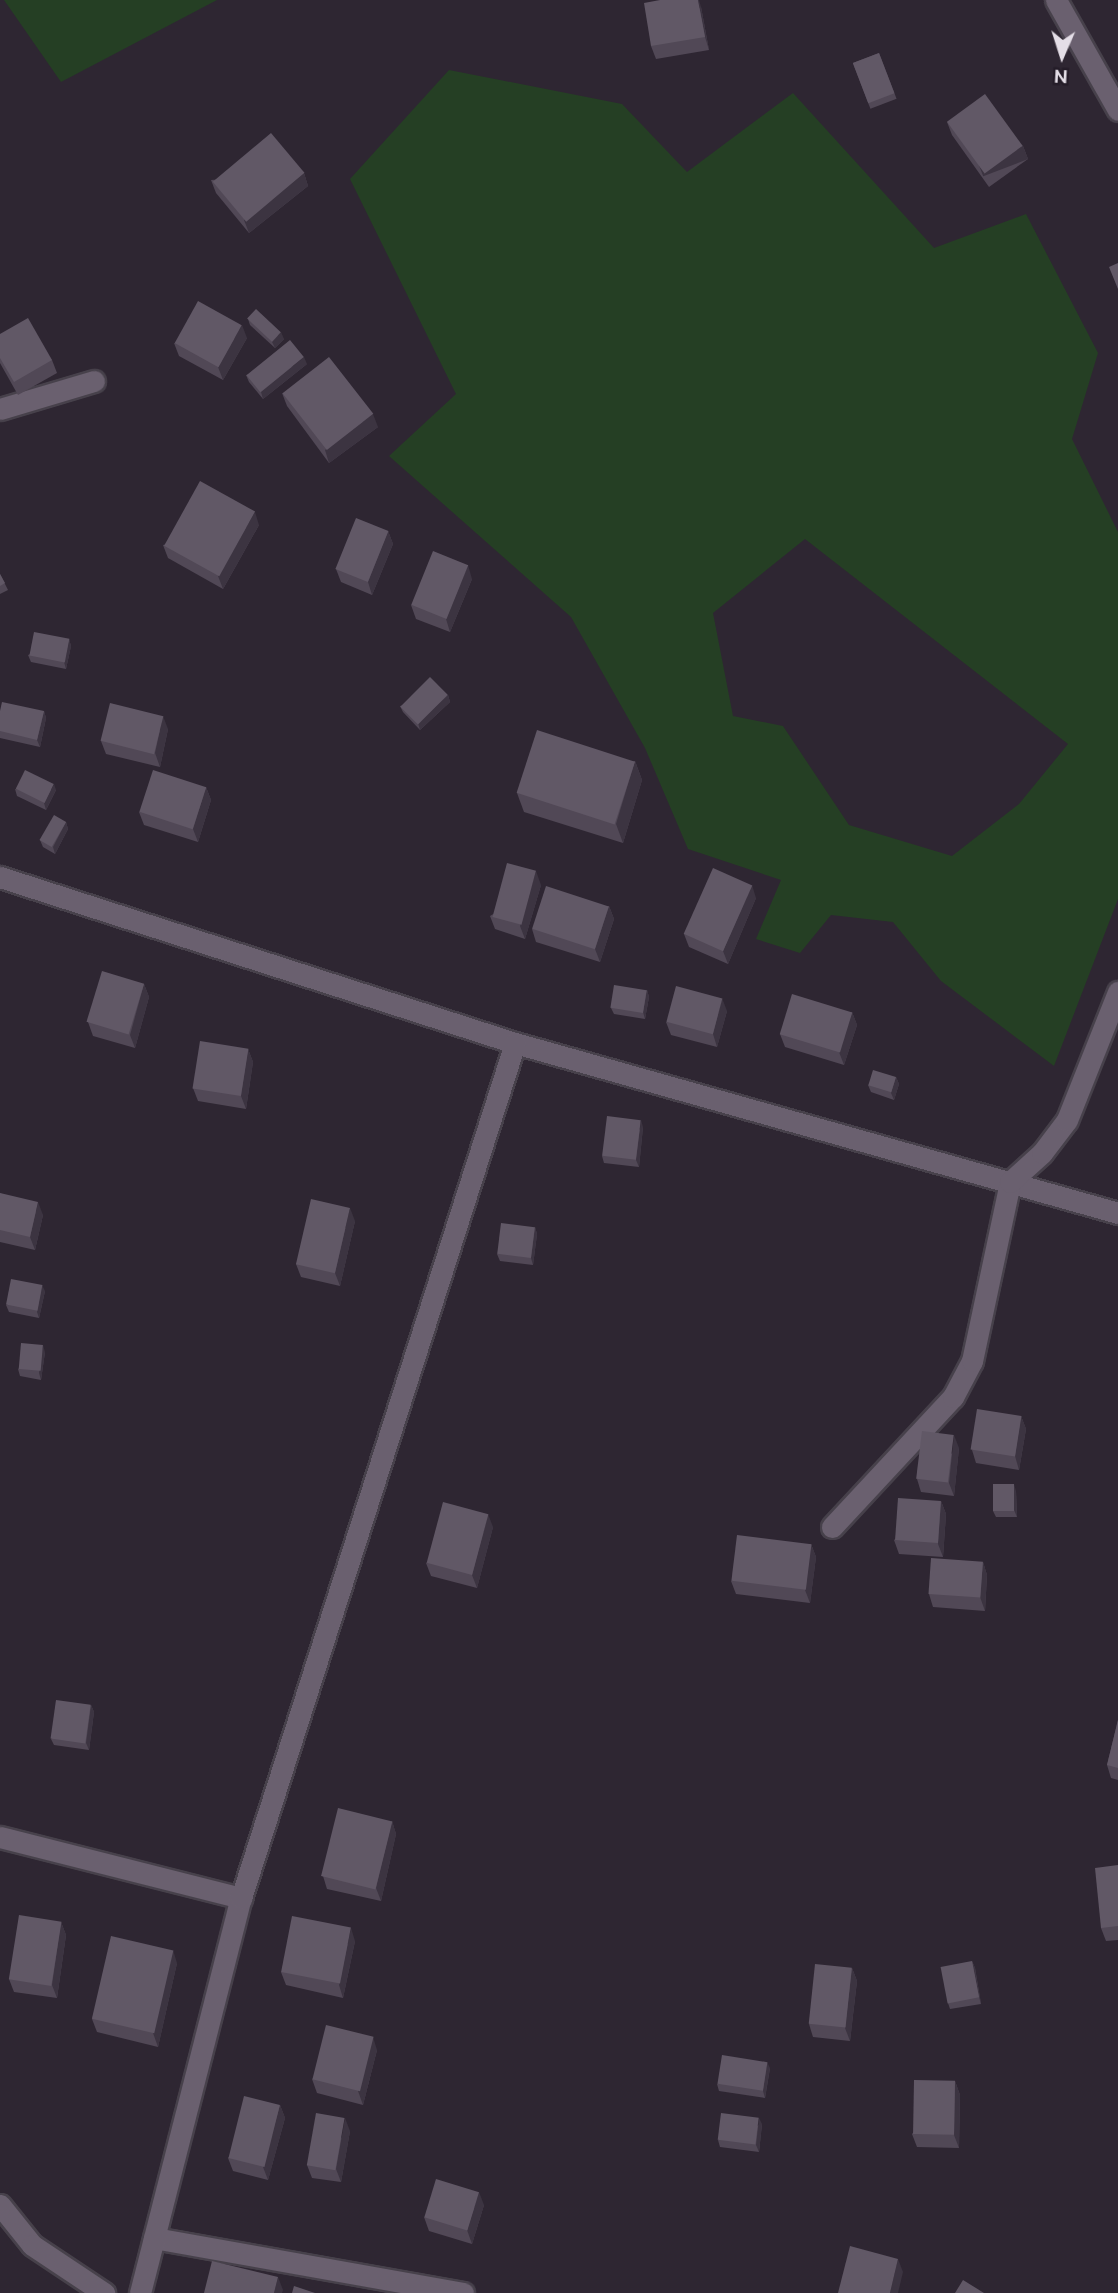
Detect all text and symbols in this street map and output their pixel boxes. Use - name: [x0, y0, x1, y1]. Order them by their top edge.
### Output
- north arrow: [1027, 21, 1097, 91]
- text: N: [1053, 66, 1069, 88]

